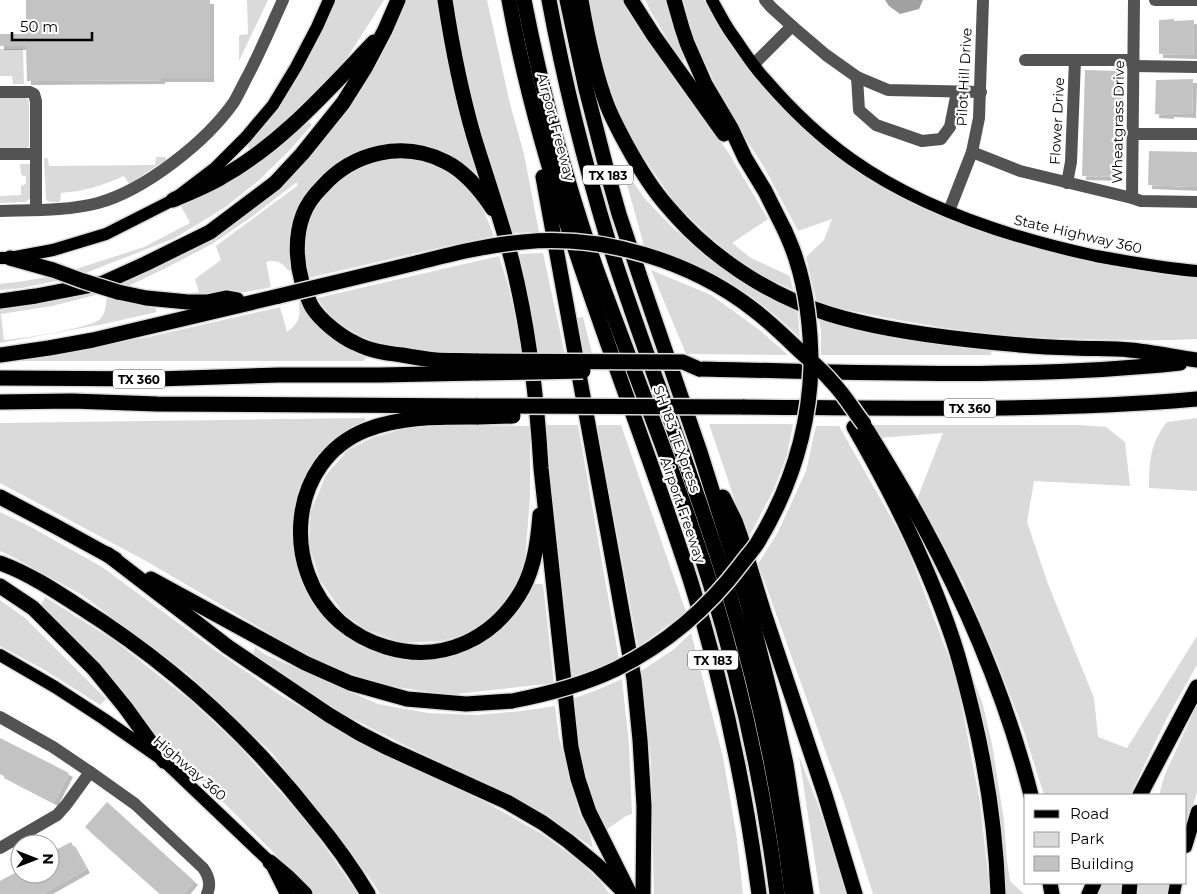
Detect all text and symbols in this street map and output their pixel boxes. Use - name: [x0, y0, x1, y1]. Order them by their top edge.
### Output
- scale bar: [12, 10, 92, 42]
- text: 50 m: [20, 17, 58, 36]
- street label: Pilot Hill Drive: [952, 27, 976, 127]
- street label: Wheatgrass Drive: [1108, 60, 1128, 184]
- street label: Airport Freeway: [533, 71, 579, 183]
- street label: Flower Drive: [1046, 77, 1068, 165]
- road number: TX 183: [583, 166, 633, 184]
- street label: State Highway 360: [1012, 211, 1144, 257]
- road number: TX 360: [113, 369, 165, 388]
- street label: SH 183 TEXpress: [649, 383, 705, 495]
- road number: TX 360: [944, 398, 996, 418]
- street label: Airport Freeway: [656, 454, 710, 566]
- road number: TX 183: [688, 650, 738, 670]
- street label: Highway 360: [150, 731, 230, 805]
- legend: [1024, 794, 1187, 884]
- text: Road: [1070, 804, 1109, 823]
- text: Park: [1070, 829, 1104, 848]
- north arrow: [10, 834, 60, 884]
- text: N: [39, 853, 57, 865]
- text: Building: [1070, 854, 1134, 873]

